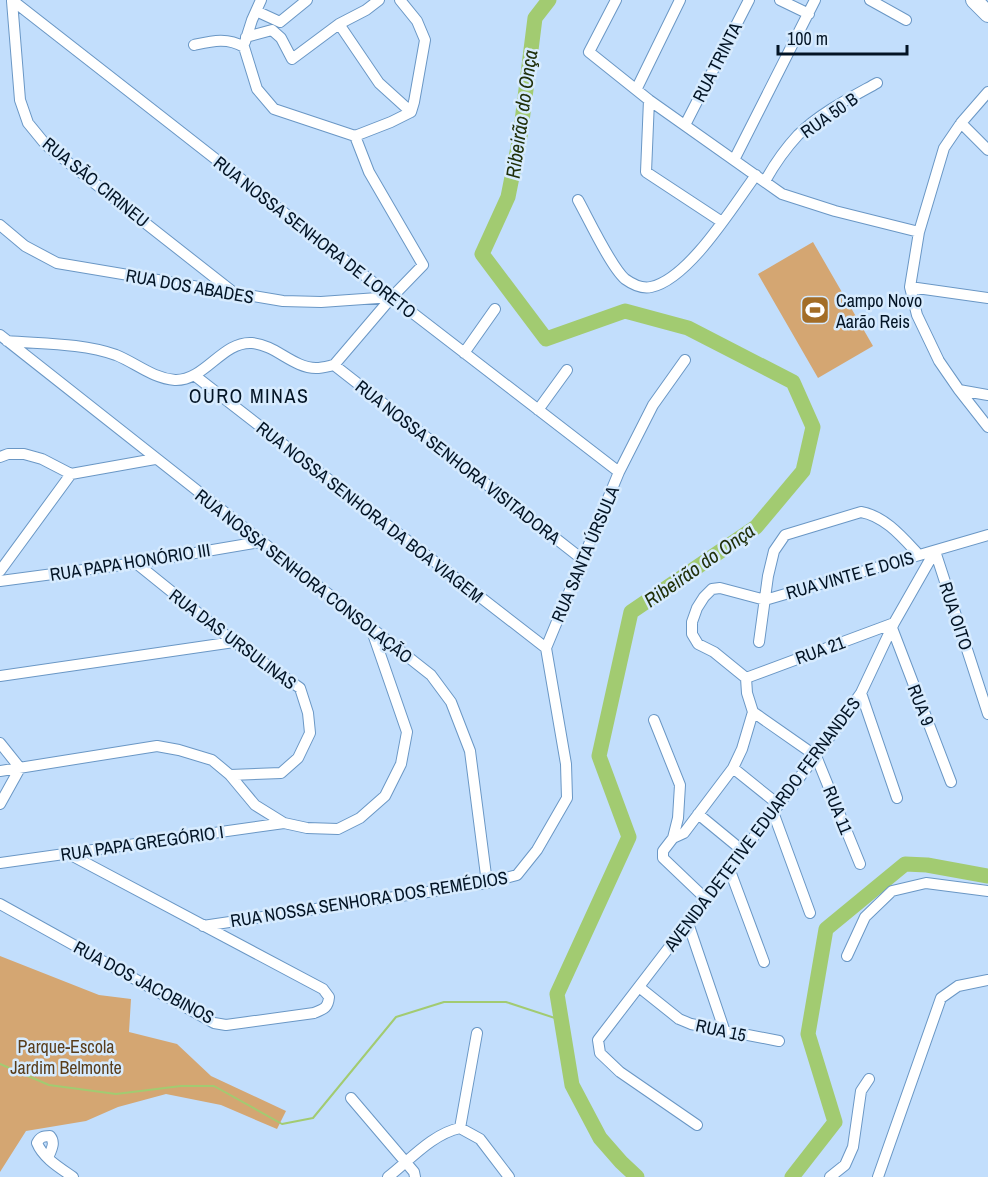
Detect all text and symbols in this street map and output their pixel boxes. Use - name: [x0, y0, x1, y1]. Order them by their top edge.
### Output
- street label: RUA TRINTA: [686, 18, 748, 106]
- scale bar: [778, 18, 907, 56]
- text: 100 m: [787, 26, 828, 51]
- water label: Ribeirão do Onça: [499, 48, 543, 180]
- street label: RUA 50 B: [795, 86, 863, 144]
- street label: RUA SÃO CIRINEU: [37, 131, 155, 233]
- street label: RUA NOSSA SENHORA DE LORETO: [209, 150, 421, 324]
- street label: RUA DOS ABADES: [124, 262, 256, 310]
- place label: Campo Novo Aarão Reis: [835, 288, 922, 334]
- sports icon: Campo Novo Aarão Reis: [799, 294, 831, 326]
- street label: RUA NOSSA SENHORA VISITADORA: [350, 374, 566, 550]
- district label: OURO MINAS: [189, 382, 309, 409]
- street label: RUA NOSSA SENHORA DA BOA VIAGEM: [251, 416, 489, 608]
- street label: RUA SANTA ÚRSULA: [545, 482, 625, 626]
- street label: RUA NOSSA SENHORA CONSOLAÇÃO: [190, 483, 418, 669]
- water label: Ribeirão do Onça: [638, 517, 760, 613]
- street label: RUA PAPA HONÓRIO III: [48, 537, 212, 587]
- street label: RUA VINTE E DOIS: [783, 545, 917, 605]
- street label: RUA OITO: [933, 579, 979, 653]
- street label: RUA DAS URSULINAS: [164, 583, 302, 695]
- street label: RUA 21: [792, 629, 849, 670]
- street label: RUA 9: [902, 681, 940, 729]
- street label: AVENIDA DETETIVE EDUARDO FERNANDES: [657, 692, 866, 957]
- street label: RUA 11: [817, 782, 859, 838]
- street label: RUA PAPA GREGÓRIO I: [59, 819, 225, 867]
- street label: RUA NOSSA SENHORA DOS REMÉDIOS: [229, 865, 510, 933]
- street label: RUA DOS JACOBINOS: [69, 934, 219, 1030]
- street label: RUA 15: [694, 1012, 748, 1048]
- park label: Parque-Escola Jardim Belmonte: [10, 1034, 122, 1080]

